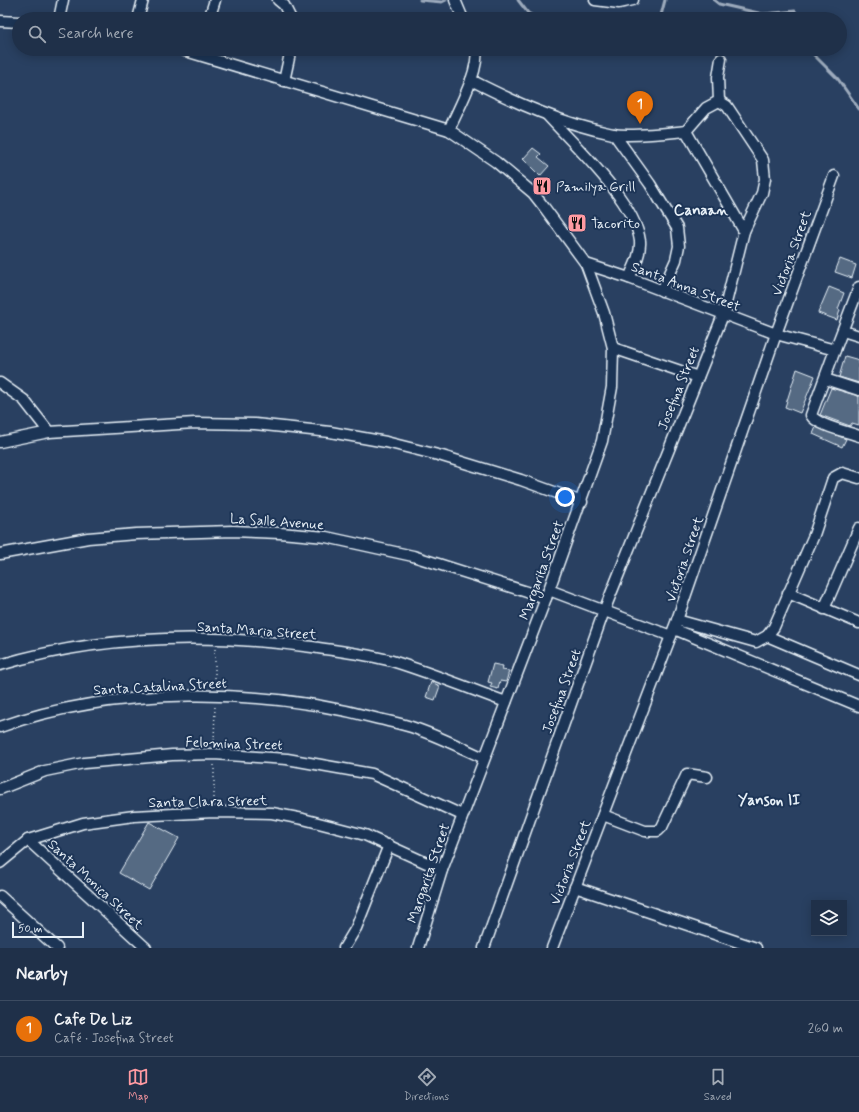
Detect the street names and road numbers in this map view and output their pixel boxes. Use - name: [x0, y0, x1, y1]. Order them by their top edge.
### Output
- street label: Victoria Street: [768, 207, 816, 299]
- street label: Santa Anna Street: [629, 258, 743, 316]
- street label: Josefina Street: [654, 344, 704, 433]
- street label: La Salle Avenue: [229, 510, 325, 534]
- street label: Victoria Street: [662, 513, 708, 605]
- street label: Margarita Street: [516, 518, 569, 623]
- street label: Santa Maria Street: [196, 618, 318, 644]
- street label: Josefina Street: [538, 647, 586, 736]
- street label: Santa Catalina Street: [93, 675, 227, 699]
- street label: Felomina Street: [185, 733, 283, 755]
- street label: Santa Clara Street: [148, 792, 268, 812]
- street label: Victoria Street: [546, 817, 596, 907]
- street label: Margarita Street: [403, 821, 456, 926]
- street label: Santa Monica Street: [44, 836, 148, 934]

